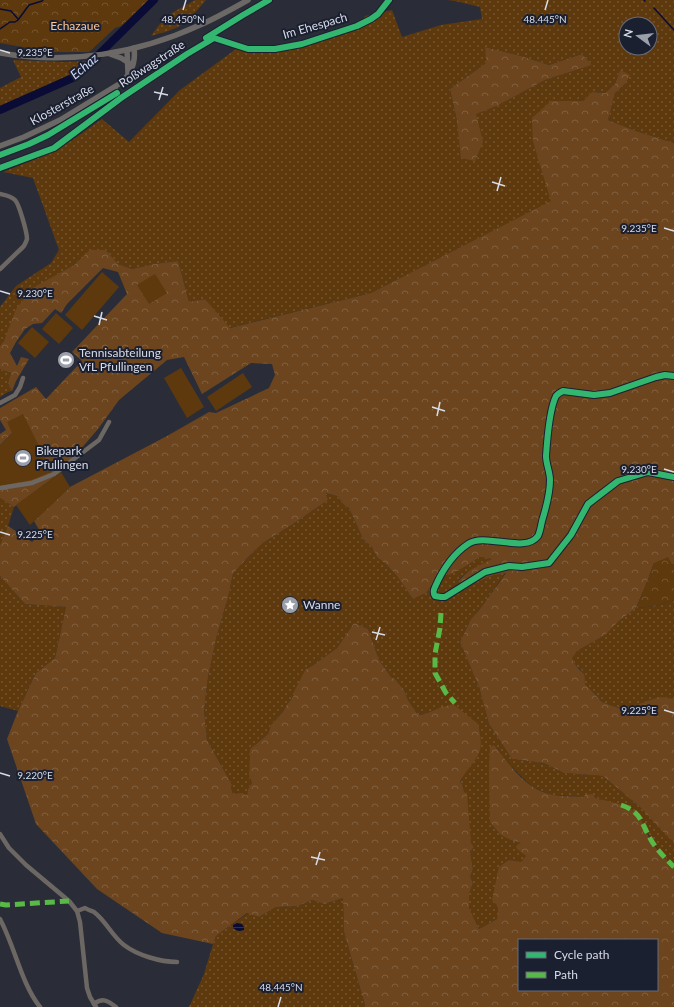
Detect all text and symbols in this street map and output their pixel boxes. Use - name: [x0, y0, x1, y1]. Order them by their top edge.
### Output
- street label: Im Ehespach: [281, 9, 349, 42]
- text: 48.450°N: [161, 13, 205, 25]
- text: 48.445°N: [523, 13, 567, 25]
- north arrow: [618, 16, 658, 56]
- park label: Echazaue: [50, 18, 100, 33]
- text: N: [620, 28, 635, 39]
- street label: Roßwagstraße: [116, 37, 187, 90]
- text: 9.235°E: [17, 46, 53, 58]
- water label: Echaz: [67, 49, 102, 82]
- street label: Klosterstraße: [27, 81, 96, 128]
- text: 9.235°E: [621, 222, 657, 234]
- text: 9.230°E: [17, 287, 53, 299]
- place label: Tennisabteilung VfL Pfullingen: [79, 345, 161, 374]
- sports icon: Tennisabteilung VfL Pfullingen: [56, 350, 76, 370]
- place label: Bikepark Pfullingen: [36, 443, 89, 472]
- sports icon: Bikepark Pfullingen: [13, 448, 33, 468]
- text: 9.230°E: [621, 463, 657, 475]
- text: 9.225°E: [17, 528, 53, 540]
- place icon: Wanne: [280, 595, 300, 615]
- place label: Wanne: [303, 597, 340, 612]
- text: 9.225°E: [621, 704, 657, 716]
- text: 9.220°E: [17, 769, 53, 781]
- legend: [518, 939, 658, 991]
- text: Cycle path: [554, 947, 609, 962]
- text: Path: [554, 967, 578, 982]
- text: 48.445°N: [259, 981, 303, 993]

